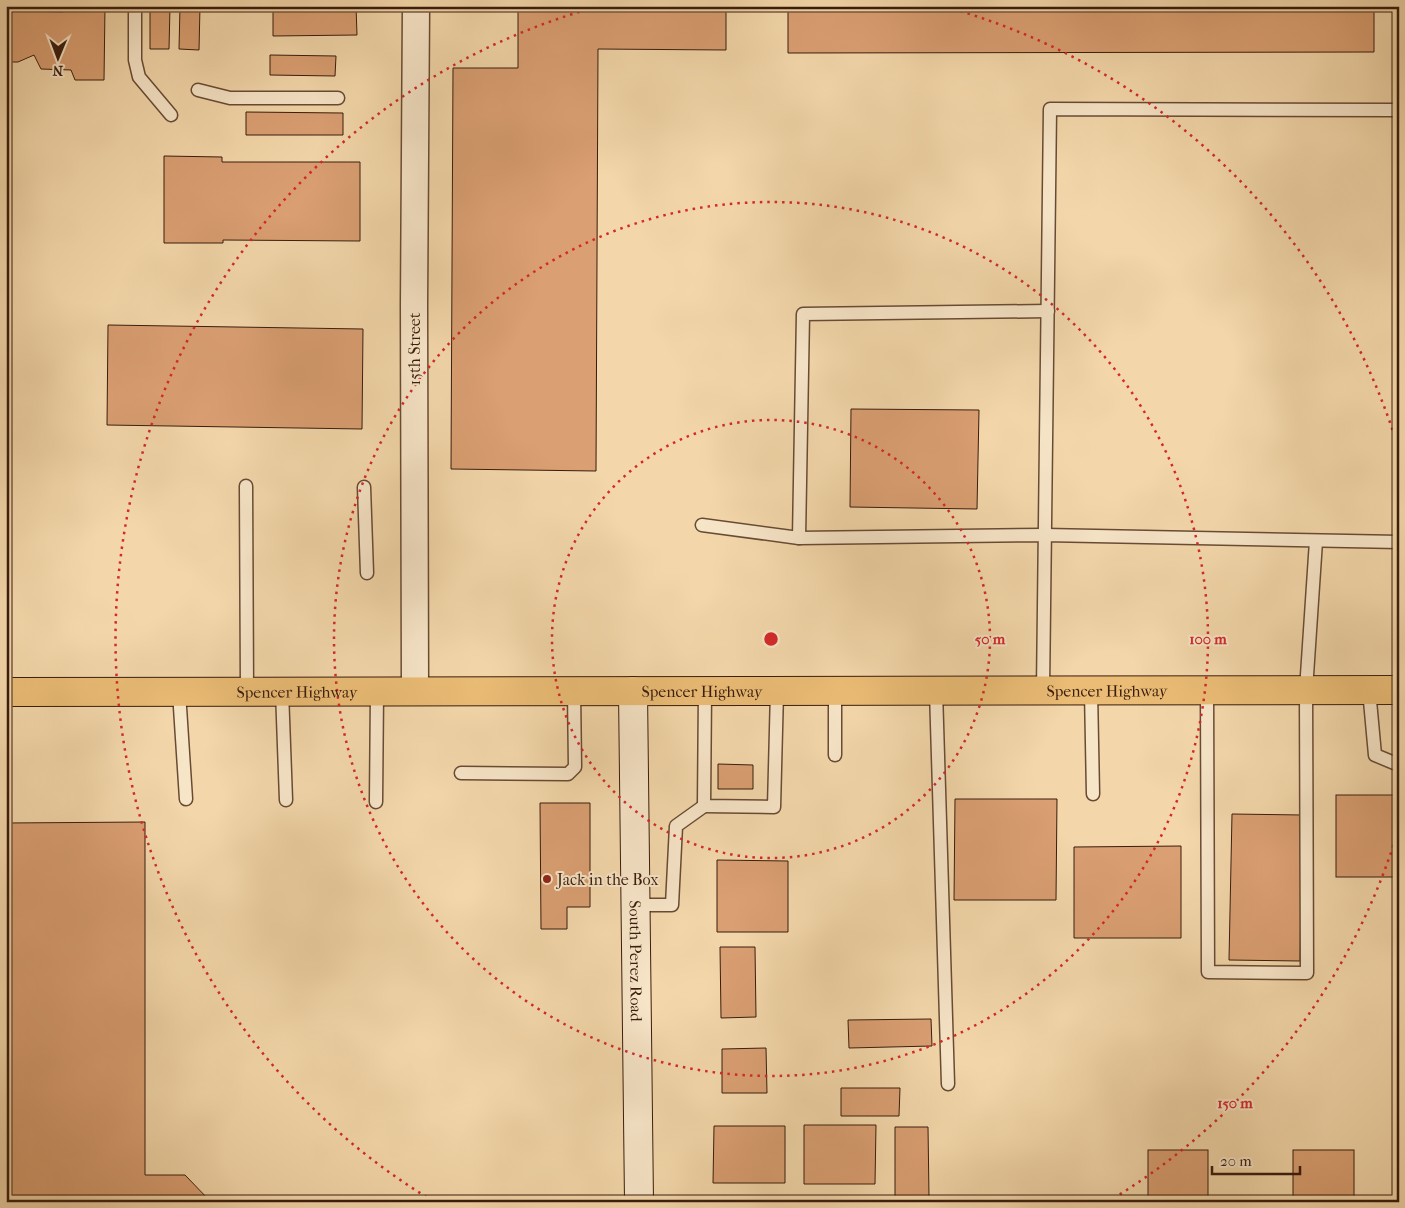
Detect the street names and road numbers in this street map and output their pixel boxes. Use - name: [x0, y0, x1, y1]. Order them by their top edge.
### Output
- street label: 15th Street: [405, 312, 424, 385]
- street label: Spencer Highway: [641, 681, 763, 701]
- street label: Spencer Highway: [1046, 681, 1168, 700]
- street label: Spencer Highway: [236, 682, 358, 701]
- street label: South Perez Road: [626, 900, 646, 1022]

